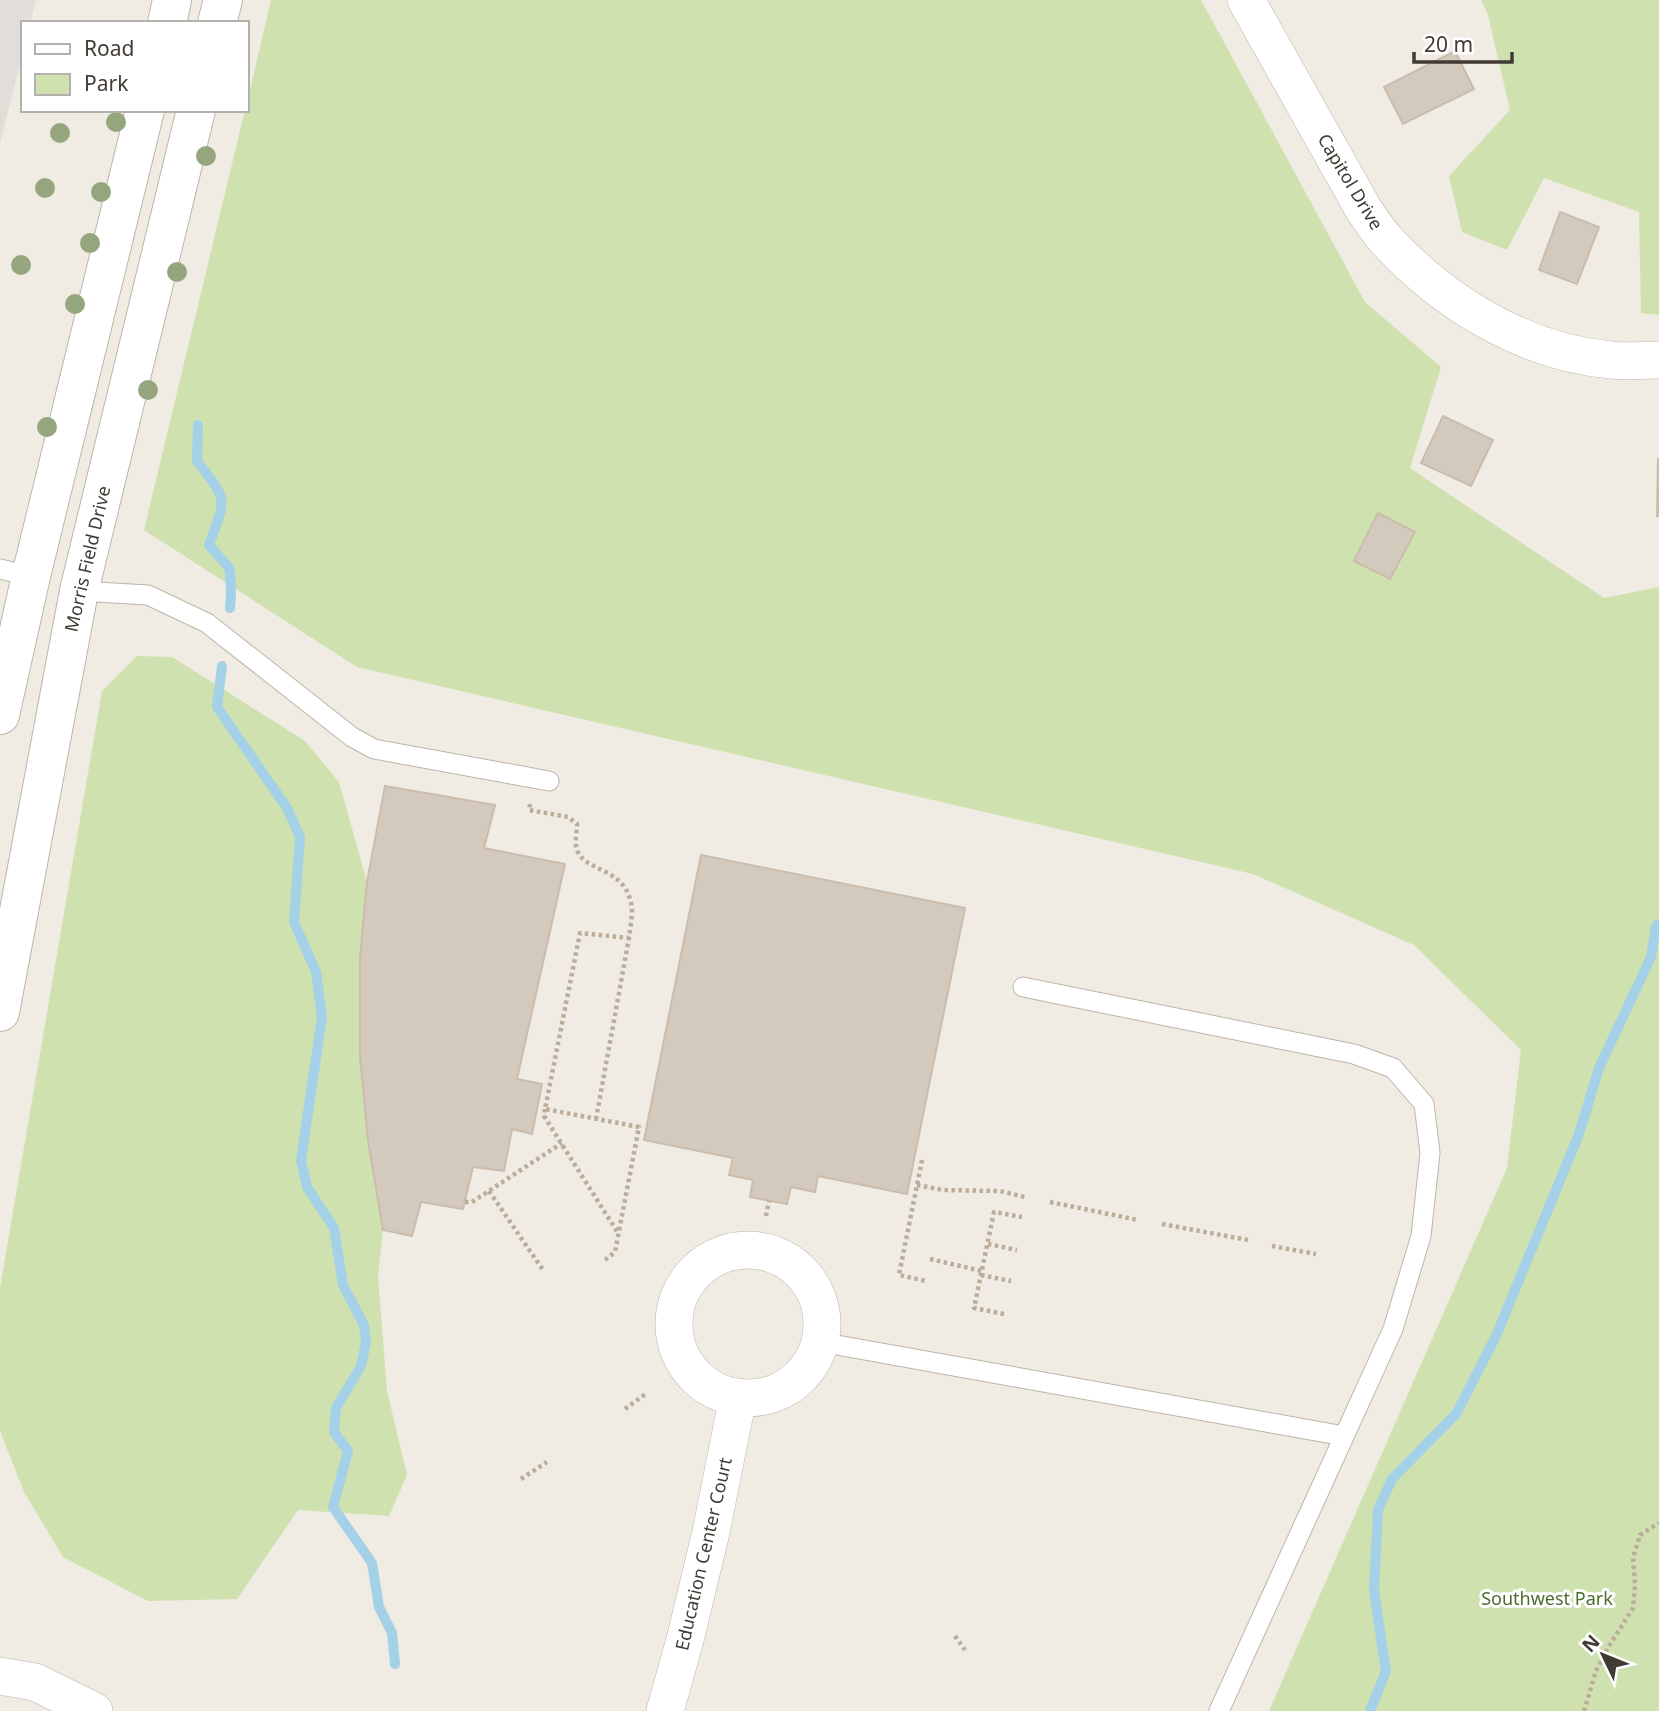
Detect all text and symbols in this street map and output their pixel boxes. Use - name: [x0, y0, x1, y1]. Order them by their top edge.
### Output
- legend: [21, 21, 248, 112]
- scale bar: [1414, 21, 1512, 65]
- text: 20 m: [1424, 30, 1473, 58]
- text: Road: [84, 34, 134, 62]
- text: Park: [84, 69, 129, 97]
- street label: Capitol Drive: [1313, 129, 1389, 234]
- street label: Morris Field Drive: [59, 483, 115, 634]
- street label: Education Center Court: [669, 1454, 737, 1653]
- park label: Southwest Park: [1481, 1586, 1613, 1610]
- north arrow: [1568, 1620, 1638, 1690]
- text: N: [1576, 1629, 1605, 1658]

